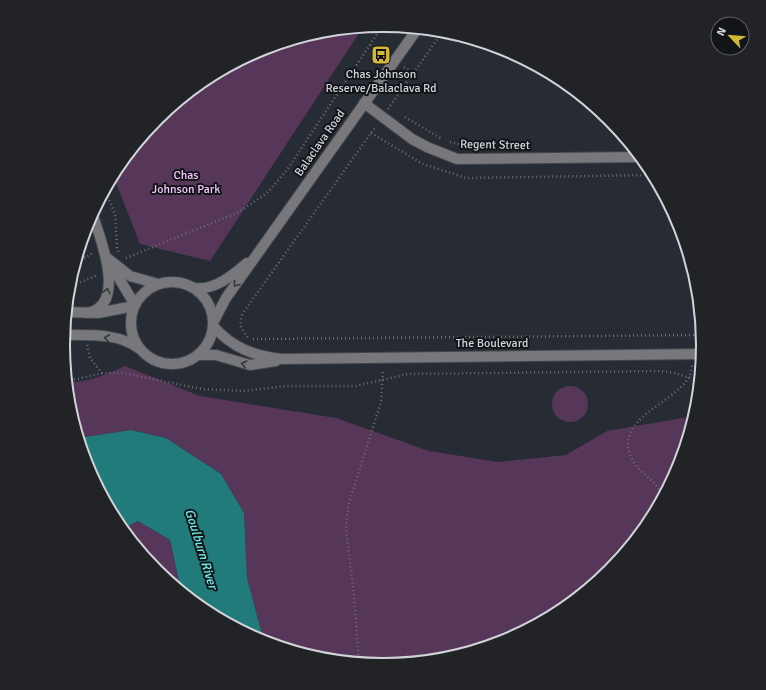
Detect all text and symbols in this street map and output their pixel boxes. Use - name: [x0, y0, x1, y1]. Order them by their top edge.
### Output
- north arrow: [710, 16, 750, 56]
- text: N: [714, 26, 729, 38]
- bus stop icon: Chas Johnson Reserve/Balaclava Rd: [370, 44, 392, 66]
- place label: Chas Johnson Reserve/Balaclava Rd: [325, 67, 437, 96]
- street label: Balaclava Road: [292, 107, 348, 179]
- street label: Regent Street: [460, 137, 530, 153]
- park label: Chas Johnson Park: [152, 168, 220, 197]
- one-way arrow: [234, 280, 241, 287]
- one-way arrow: [103, 287, 111, 294]
- one-way arrow: [104, 334, 111, 343]
- street label: The Boulevard: [456, 336, 528, 351]
- one-way arrow: [241, 360, 247, 368]
- water label: Goulburn River: [181, 507, 221, 593]

